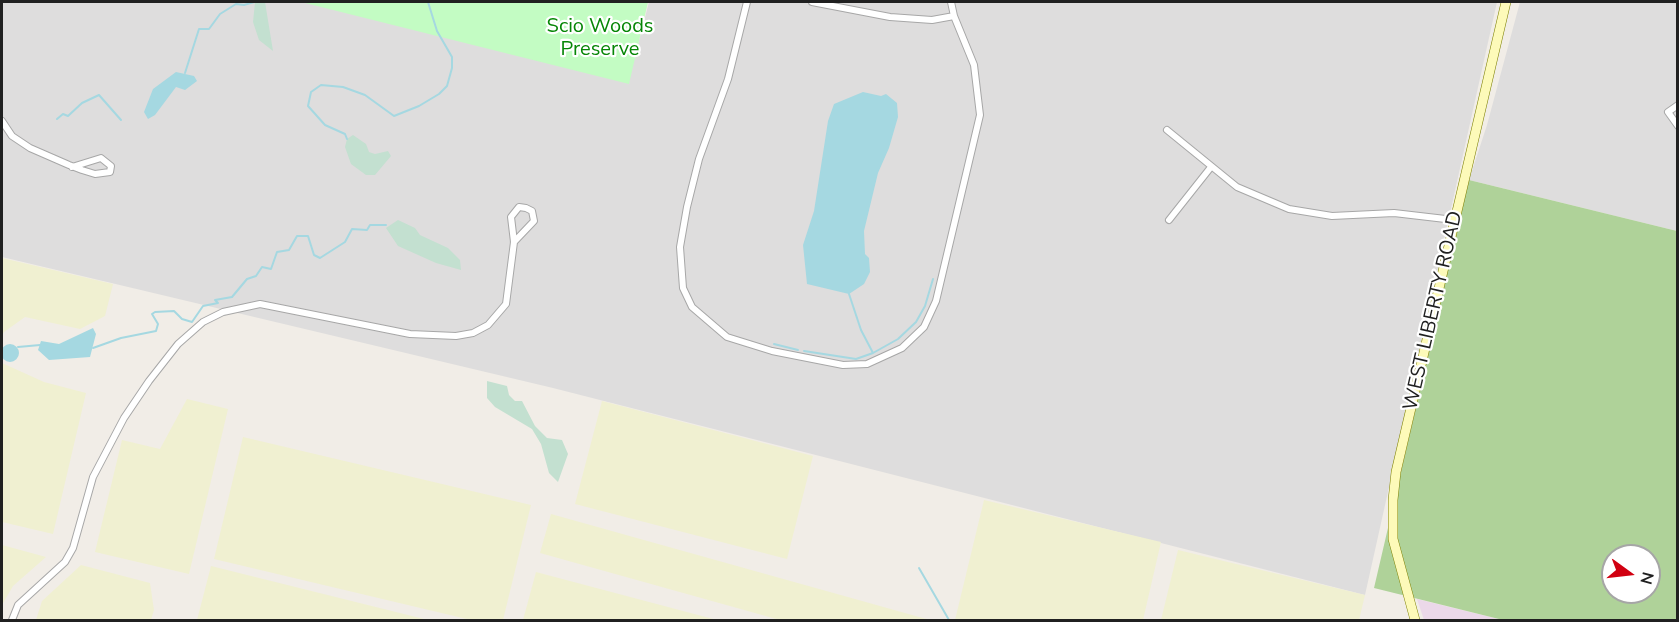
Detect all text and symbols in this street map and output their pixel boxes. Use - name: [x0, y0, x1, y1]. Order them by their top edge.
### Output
- park label: Scio Woods Preserve: [547, 15, 653, 62]
- street label: WEST LIBERTY ROAD: [1399, 209, 1469, 413]
- north arrow: [1601, 544, 1661, 604]
- text: N: [1634, 570, 1659, 587]

